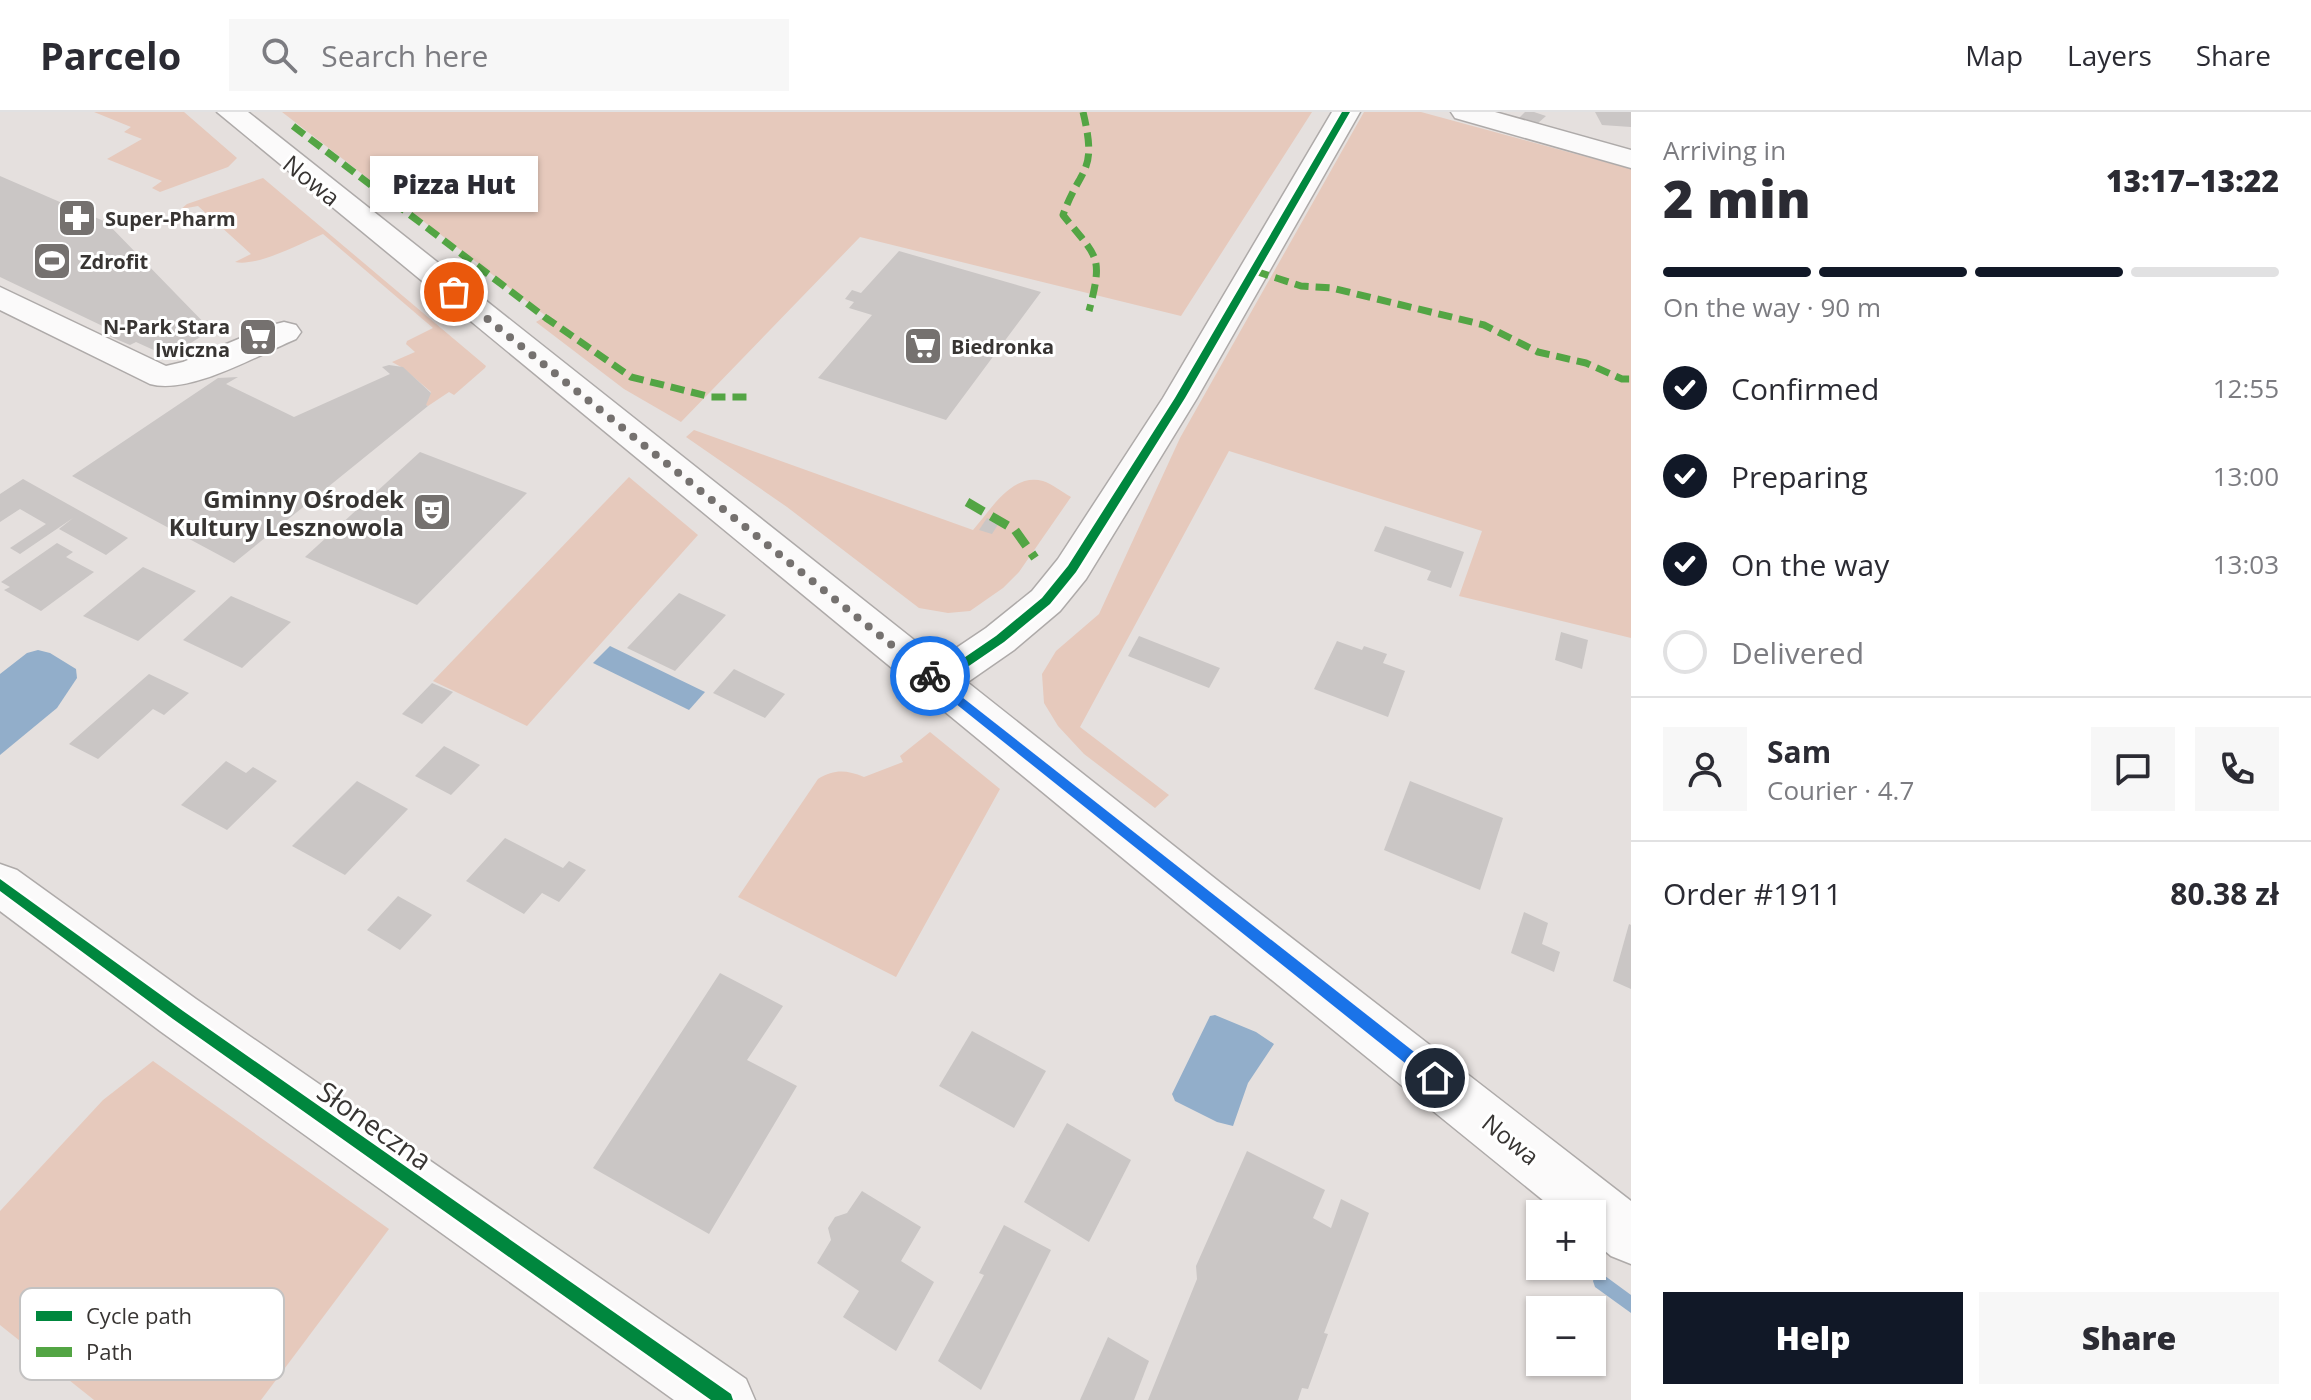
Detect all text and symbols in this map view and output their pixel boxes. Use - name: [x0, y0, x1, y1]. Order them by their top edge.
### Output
- search box: [229, 19, 789, 91]
- text: Parcelo: [40, 29, 181, 81]
- icon: search: [257, 33, 301, 77]
- text: Search here: [321, 35, 488, 76]
- text: Map: [1965, 36, 2023, 74]
- text: Layers: [2067, 36, 2152, 74]
- text: Share: [2196, 36, 2271, 74]
- text: Arriving in: [1663, 132, 1786, 168]
- street label: Nowa: [277, 147, 347, 213]
- callout: Pizza Hut: [370, 156, 538, 212]
- text: 13:17–13:22: [2106, 160, 2279, 201]
- text: 2 min: [1663, 162, 1811, 233]
- text: Pizza Hut: [392, 166, 516, 202]
- pharmacy icon: Super-Pharm: [56, 197, 98, 239]
- place label: Super-Pharm: [105, 205, 236, 232]
- sports icon: Zdrofit: [31, 240, 73, 282]
- place label: Zdrofit: [80, 248, 149, 275]
- pin: [420, 258, 488, 326]
- icon: bag: [432, 270, 476, 314]
- text: On the way · 90 m: [1663, 289, 1881, 325]
- place label: N-Park Stara Iwiczna: [103, 313, 230, 363]
- supermarket icon: N-Park Stara Iwiczna: [237, 316, 279, 358]
- supermarket icon: Biedronka: [902, 325, 944, 367]
- place label: Biedronka: [951, 333, 1054, 360]
- icon: check: [1663, 366, 1707, 410]
- text: Confirmed: [1731, 368, 1879, 409]
- text: 12:55: [2213, 370, 2279, 406]
- icon: check: [1663, 454, 1707, 498]
- text: Preparing: [1731, 456, 1868, 497]
- text: 13:00: [2213, 458, 2279, 494]
- place label: Gminny Ośrodek Kultury Lesznowola: [169, 482, 404, 543]
- theatre icon: Gminny Ośrodek Kultury Lesznowola: [411, 491, 453, 533]
- icon: check: [1663, 542, 1707, 586]
- text: On the way: [1731, 544, 1889, 585]
- text: 13:03: [2213, 546, 2279, 582]
- text: Delivered: [1731, 632, 1864, 673]
- courier: [890, 636, 970, 716]
- icon: bike: [908, 654, 952, 698]
- button: person: [1663, 727, 1747, 811]
- button: chat: [2091, 727, 2175, 811]
- button: phone: [2195, 727, 2279, 811]
- text: Sam: [1767, 731, 1831, 772]
- text: Courier · 4.7: [1767, 772, 1914, 808]
- text: Order #1911: [1663, 873, 1842, 914]
- text: 80.38 zł: [2170, 873, 2279, 914]
- pin: [1401, 1044, 1469, 1112]
- icon: home: [1413, 1056, 1457, 1100]
- street label: Słoneczna: [310, 1072, 440, 1178]
- street label: Nowa: [1476, 1106, 1546, 1172]
- map controls: [1526, 1200, 1606, 1376]
- button: +: [1526, 1200, 1606, 1280]
- legend: [20, 1288, 284, 1380]
- button: Help: [1663, 1292, 1963, 1384]
- button: Share: [1979, 1292, 2279, 1384]
- button: −: [1526, 1296, 1606, 1376]
- text: Cycle path: [86, 1300, 192, 1330]
- text: Path: [86, 1336, 133, 1366]

